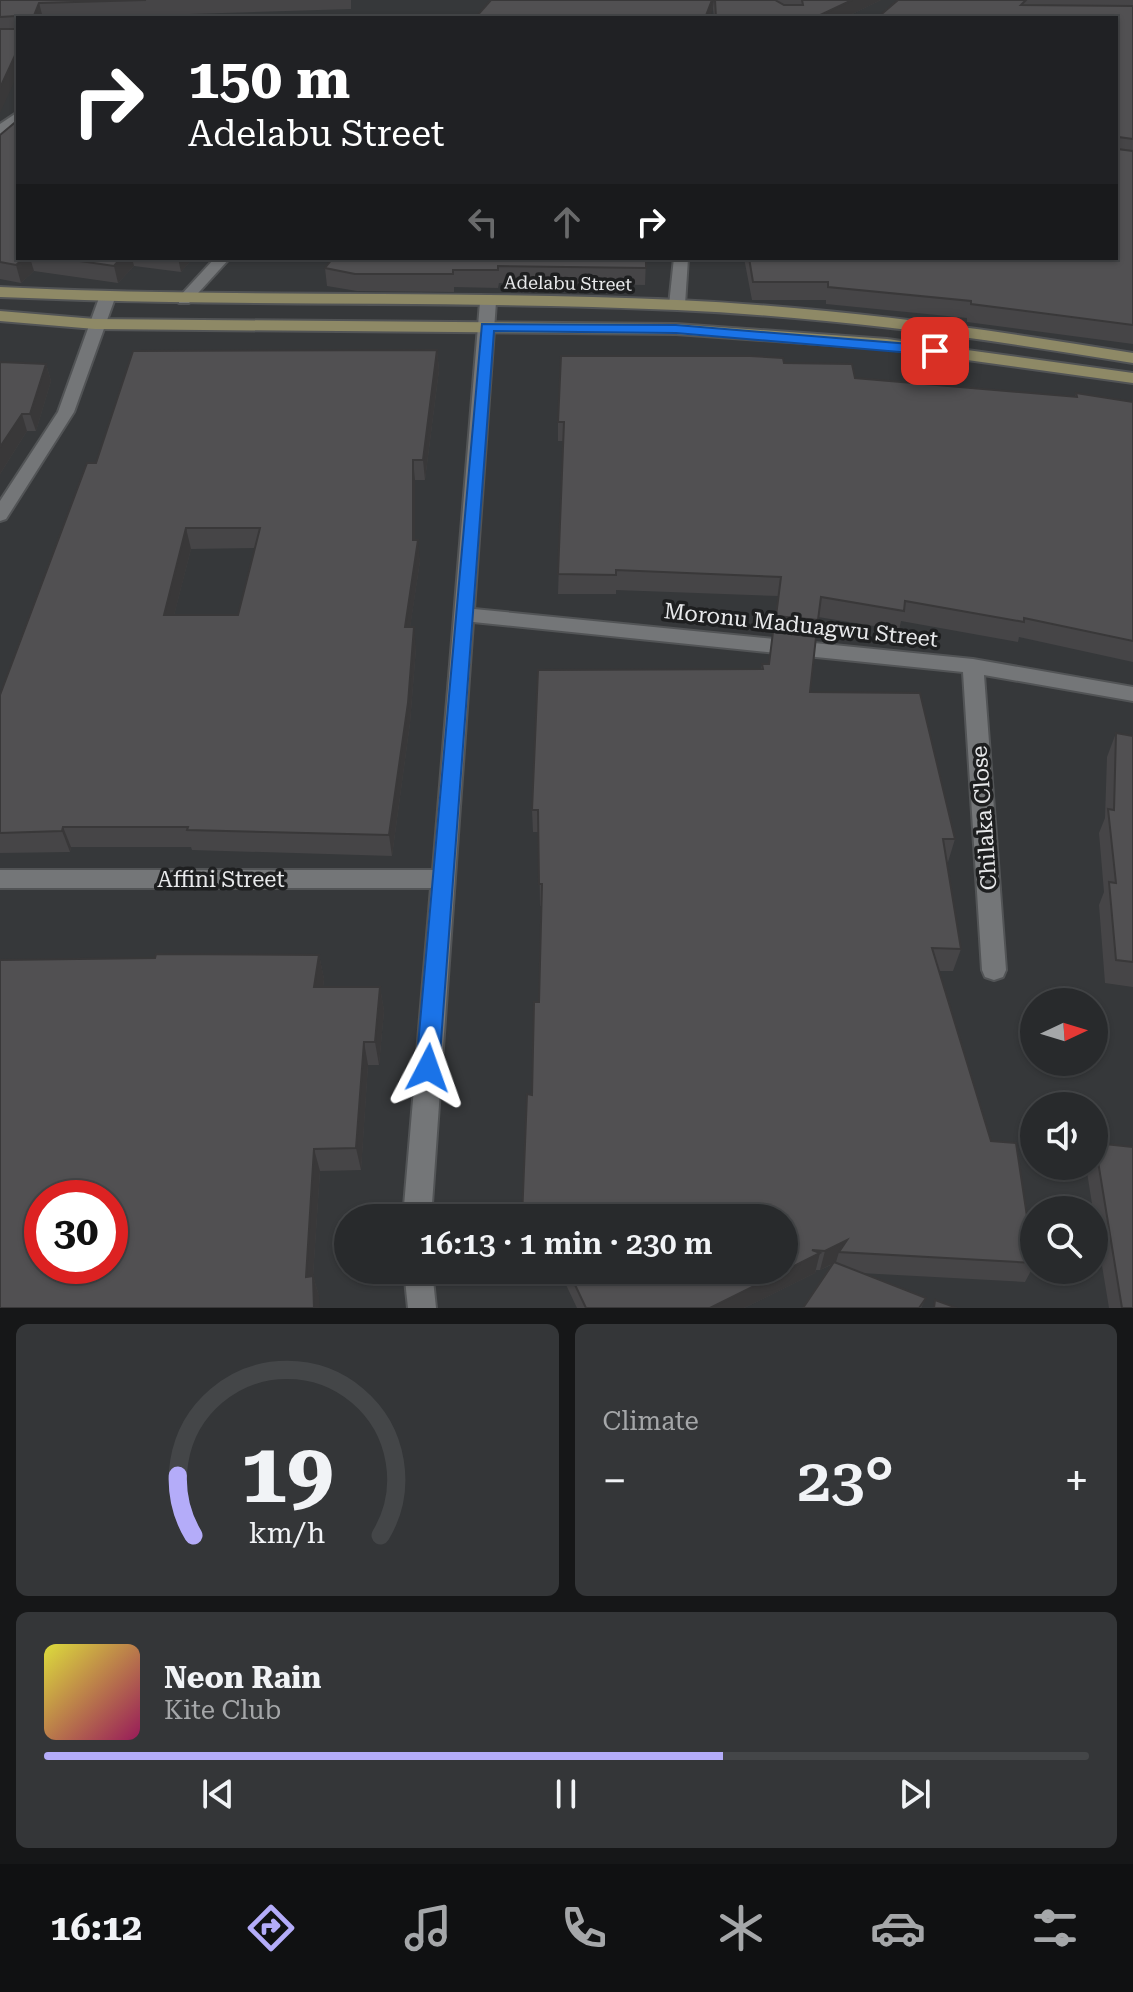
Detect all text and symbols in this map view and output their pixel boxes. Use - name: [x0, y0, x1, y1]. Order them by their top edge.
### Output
- text: 150 m: [188, 46, 350, 112]
- icon: right: [56, 48, 160, 152]
- text: Adelabu Street: [188, 113, 444, 155]
- icon: left: [461, 200, 505, 244]
- icon: ahead: [545, 200, 589, 244]
- icon: right: [629, 200, 673, 244]
- street label: Adelabu Street: [504, 271, 633, 295]
- pin: [901, 317, 969, 385]
- icon: arrive: [913, 329, 957, 373]
- street label: Moronu Maduagwu Street: [663, 598, 939, 652]
- street label: Chilaka Close: [966, 745, 1002, 891]
- street label: Affini Street: [157, 867, 285, 892]
- north arrow: [1020, 988, 1108, 1076]
- map controls: [1020, 988, 1108, 1284]
- position arrow: [386, 1026, 470, 1110]
- button: sound: [1020, 1092, 1108, 1180]
- speed limit sign: 30: [24, 1180, 128, 1284]
- button: search: [1020, 1196, 1108, 1284]
- text: 16:13 · 1 min · 230 m: [420, 1226, 712, 1261]
- text: Climate: [603, 1406, 699, 1436]
- text: 19: [241, 1425, 334, 1522]
- text: 23°: [797, 1445, 894, 1516]
- text: −: [603, 1455, 627, 1507]
- text: +: [1064, 1455, 1089, 1507]
- text: km/h: [249, 1516, 326, 1550]
- text: Neon Rain: [164, 1660, 321, 1695]
- text: Kite Club: [164, 1695, 281, 1725]
- icon: previous: [196, 1772, 240, 1816]
- icon: pause: [544, 1772, 588, 1816]
- icon: next: [893, 1772, 937, 1816]
- icon: directions: [243, 1900, 299, 1956]
- icon: music: [400, 1900, 456, 1956]
- icon: phone: [556, 1900, 612, 1956]
- icon: climate: [713, 1900, 769, 1956]
- icon: car: [870, 1900, 926, 1956]
- icon: filters: [1027, 1900, 1083, 1956]
- text: 16:12: [50, 1907, 142, 1949]

